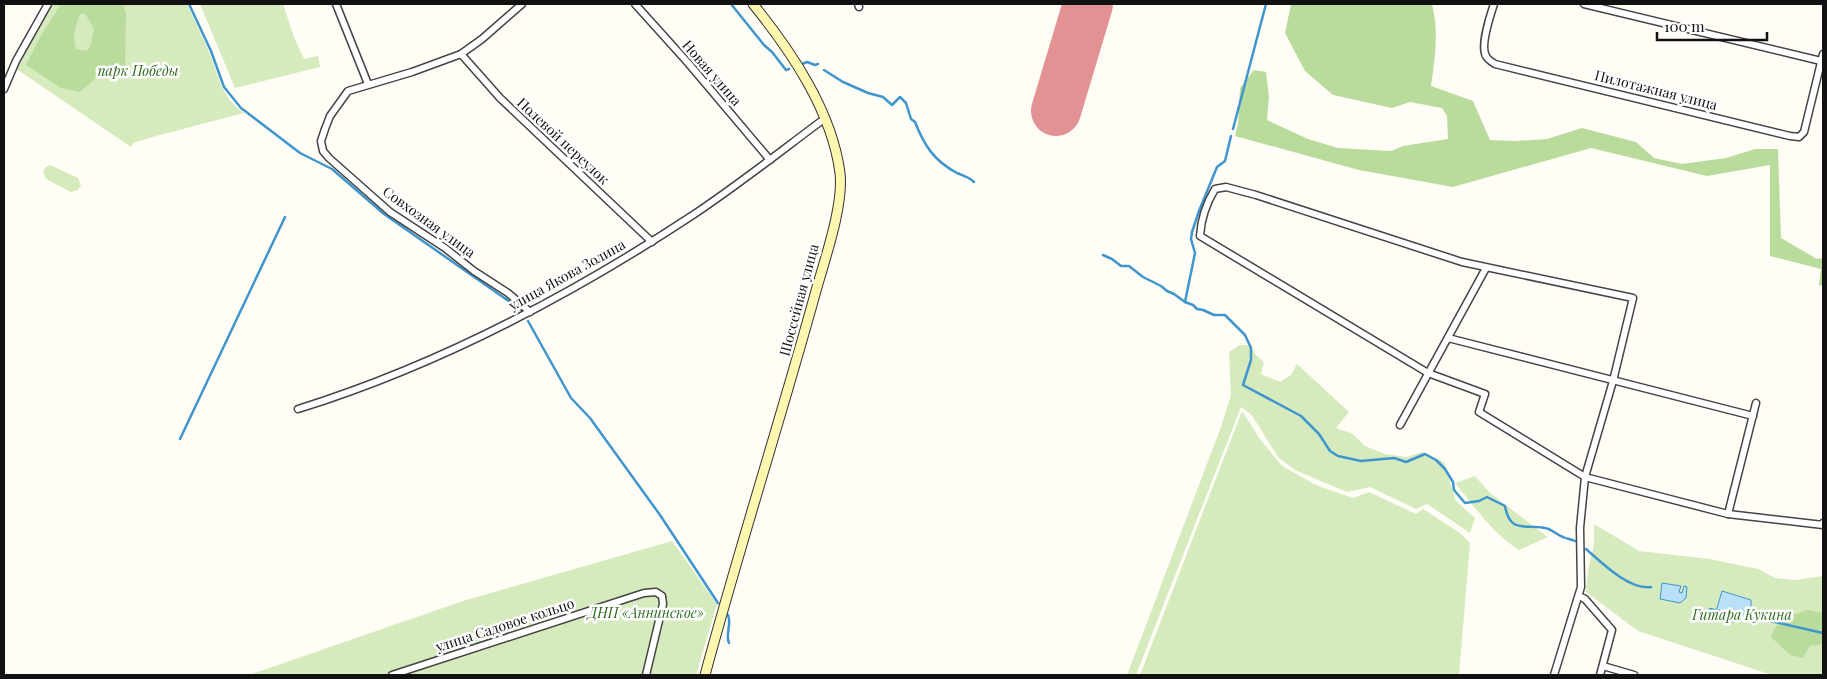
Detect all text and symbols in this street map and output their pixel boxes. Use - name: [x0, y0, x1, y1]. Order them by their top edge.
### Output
- scale bar: [1657, 10, 1767, 42]
- text: 100 m: [1664, 16, 1705, 36]
- street label: Новая улица: [678, 36, 746, 110]
- park label: парк Победы: [97, 61, 179, 80]
- street label: Пилотажная улица: [1593, 65, 1719, 114]
- street label: Полевой переулок: [513, 93, 613, 188]
- street label: Совхозная улица: [379, 182, 479, 262]
- street label: улица Якова Золина: [504, 235, 628, 315]
- street label: Шоссейная улица: [774, 242, 823, 358]
- street label: улица Садовое кольцо: [432, 593, 577, 656]
- park label: ДНП «Аннинское»: [585, 603, 704, 622]
- park label: Гитара Кукина: [1691, 605, 1792, 624]

